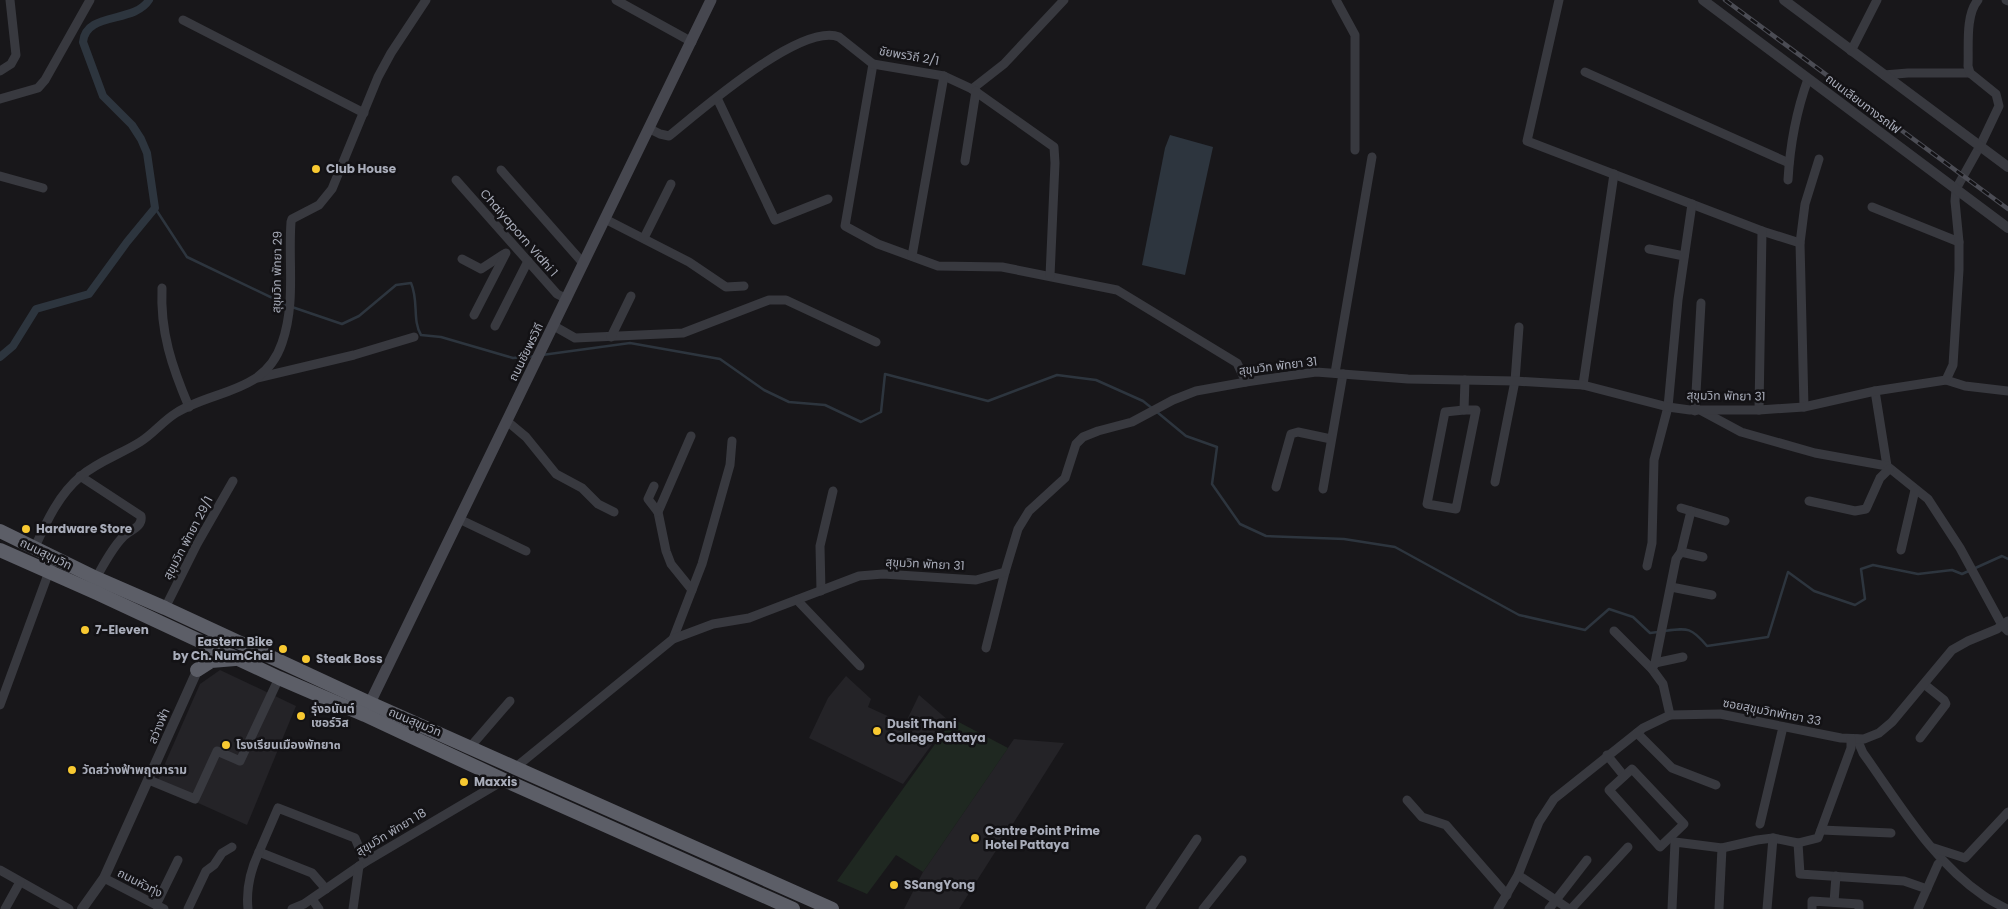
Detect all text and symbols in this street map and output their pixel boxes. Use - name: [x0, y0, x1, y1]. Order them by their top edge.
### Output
- street label: ชัยพรวิถี 2/1: [878, 42, 940, 69]
- street label: ถนนเลียบทางรถไฟ: [1822, 70, 1904, 137]
- place label: Club House: [326, 160, 397, 177]
- marker: Club House: [310, 163, 322, 175]
- street label: Chaiyaporn Vidhi 1: [477, 185, 562, 280]
- street label: สุขุมวิท พัทยา 29: [267, 231, 286, 313]
- street label: ถนนชัยพรวิถี: [504, 320, 547, 384]
- street label: สุขุมวิท พัทยา 31: [1238, 352, 1318, 379]
- street label: สุขุมวิท พัทยา 31: [1686, 386, 1766, 405]
- street label: สุขุมวิท พัทยา 29/1: [158, 493, 217, 582]
- place label: Hardware Store: [36, 520, 133, 537]
- marker: Hardware Store: [20, 523, 32, 535]
- street label: ถนนสุขุมวิท: [17, 534, 75, 573]
- street label: สุขุมวิท พัทยา 31: [885, 553, 965, 574]
- place label: 7-Eleven: [95, 621, 149, 638]
- marker: 7-Eleven: [79, 624, 91, 636]
- place label: Eastern Bike by Ch. NumChai: [173, 633, 274, 664]
- marker: Eastern Bike by Ch. NumChai: [277, 643, 289, 655]
- place label: Steak Boss: [316, 650, 383, 667]
- marker: Steak Boss: [300, 653, 312, 665]
- street label: ซอยสุขุมวิทพัทยา 33: [1722, 694, 1823, 729]
- place label: รุ่งอนันต์ เซอร์วิส: [311, 700, 355, 731]
- street label: ถนนสุขุมวิท: [386, 703, 444, 740]
- street label: สว่างฟ้า: [143, 705, 174, 746]
- marker: รุ่งอนันต์ เซอร์วิส: [295, 710, 307, 722]
- place label: Dusit Thani College Pattaya: [887, 715, 986, 746]
- marker: Dusit Thani College Pattaya: [871, 725, 883, 737]
- place label: โรงเรียนเมืองพัทยา๓: [236, 736, 341, 753]
- marker: โรงเรียนเมืองพัทยา๓: [220, 739, 232, 751]
- place label: วัดสว่างฟ้าพฤฒาราม: [82, 761, 187, 778]
- marker: วัดสว่างฟ้าพฤฒาราม: [66, 764, 78, 776]
- place label: Maxxis: [474, 773, 518, 790]
- marker: Maxxis: [458, 776, 470, 788]
- street label: สุขุมวิท พัทยา 18: [352, 804, 429, 859]
- place label: Centre Point Prime Hotel Pattaya: [985, 822, 1101, 853]
- marker: Centre Point Prime Hotel Pattaya: [969, 832, 981, 844]
- street label: ถนนหัวทุ่ง: [115, 864, 166, 901]
- place label: SSangYong: [904, 876, 975, 893]
- marker: SSangYong: [888, 879, 900, 891]

